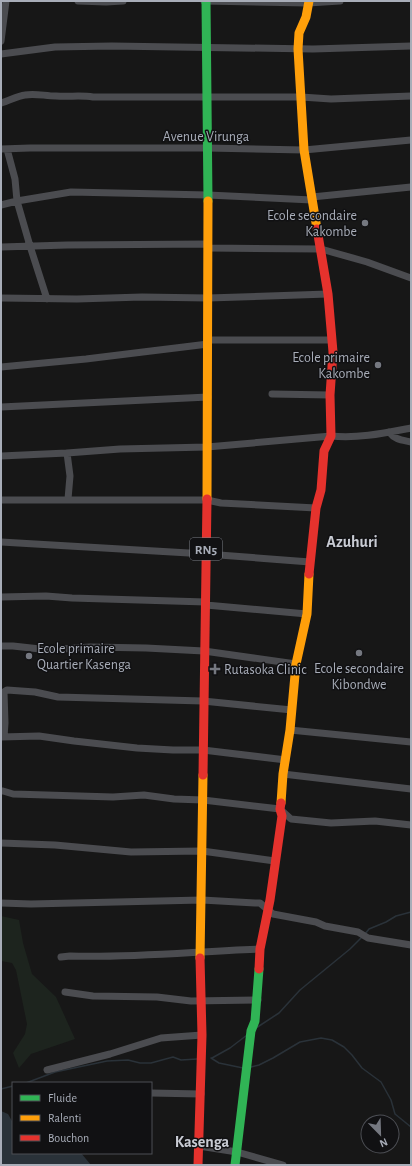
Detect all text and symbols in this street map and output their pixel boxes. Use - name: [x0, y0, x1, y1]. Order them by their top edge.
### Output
- street label: Avenue Virunga: [163, 130, 250, 144]
- place label: Ecole secondaire Kakombe: [267, 209, 357, 239]
- marker: Ecole secondaire Kakombe: [360, 218, 370, 228]
- place label: Ecole primaire Kakombe: [292, 351, 370, 381]
- marker: Ecole primaire Kakombe: [373, 360, 383, 370]
- district label: Azuhuri: [326, 534, 378, 550]
- road number: RN5: [190, 538, 222, 560]
- place label: Ecole primaire Quartier Kasenga: [37, 642, 132, 672]
- marker: Ecole secondaire Kibondwe: [354, 648, 364, 658]
- marker: Ecole primaire Quartier Kasenga: [24, 651, 34, 661]
- place label: Ecole secondaire Kibondwe: [314, 662, 404, 692]
- marker: Rutasoka Clinic: [209, 663, 221, 675]
- place label: Rutasoka Clinic: [224, 663, 307, 677]
- legend: [12, 1082, 152, 1154]
- text: Fluide: [48, 1092, 77, 1104]
- text: Ralenti: [48, 1112, 81, 1124]
- north arrow: [360, 1114, 400, 1154]
- text: Bouchon: [48, 1132, 89, 1144]
- district label: Kasenga: [175, 1134, 230, 1150]
- text: N: [378, 1136, 389, 1149]

